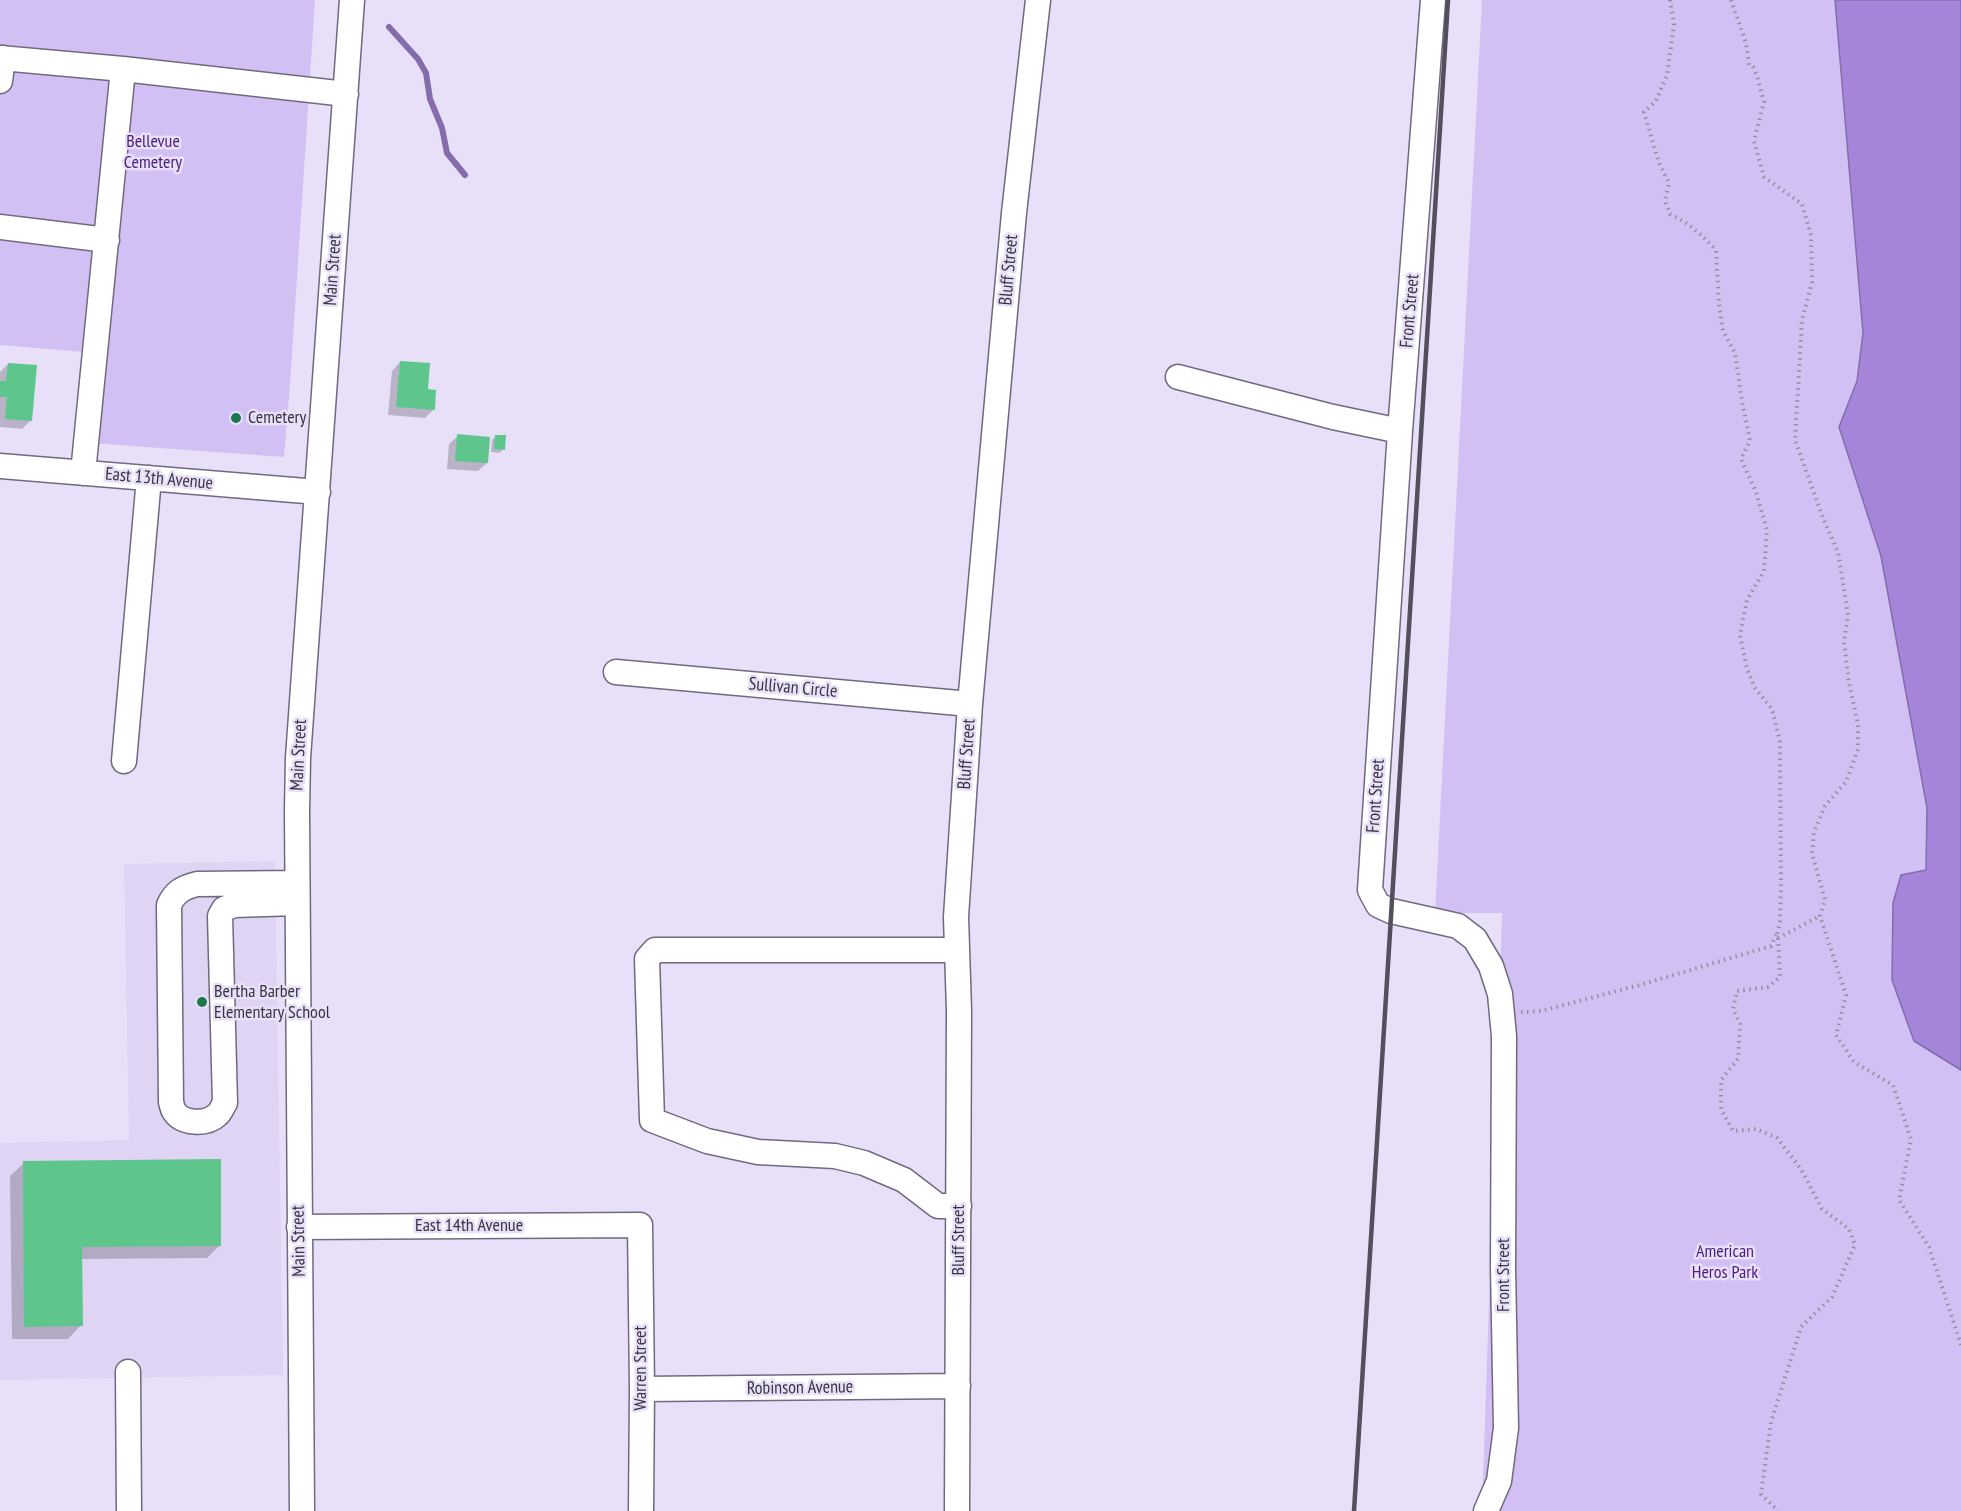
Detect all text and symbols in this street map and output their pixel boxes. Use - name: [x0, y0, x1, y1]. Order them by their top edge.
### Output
- park label: Bellevue Cemetery: [124, 131, 182, 174]
- street label: Main Street: [320, 234, 346, 306]
- street label: Bluff Street: [995, 234, 1023, 306]
- street label: Front Street: [1396, 273, 1424, 349]
- place label: Cemetery: [248, 407, 306, 429]
- marker: Cemetery: [229, 411, 243, 425]
- street label: East 13th Avenue: [104, 464, 214, 494]
- street label: Sullivan Circle: [748, 673, 838, 703]
- street label: Bluff Street: [954, 718, 980, 790]
- street label: Main Street: [286, 719, 312, 791]
- street label: Front Street: [1363, 758, 1389, 834]
- place label: Bertha Barber Elementary School: [214, 981, 330, 1024]
- marker: Bertha Barber Elementary School: [195, 995, 209, 1009]
- street label: Main Street: [288, 1205, 310, 1277]
- street label: Bluff Street: [948, 1205, 970, 1275]
- street label: East 14th Avenue: [415, 1215, 523, 1237]
- street label: Front Street: [1493, 1238, 1515, 1312]
- park label: American Heros Park: [1692, 1241, 1758, 1284]
- street label: Warren Street: [630, 1326, 652, 1410]
- street label: Robinson Avenue: [747, 1376, 853, 1400]

